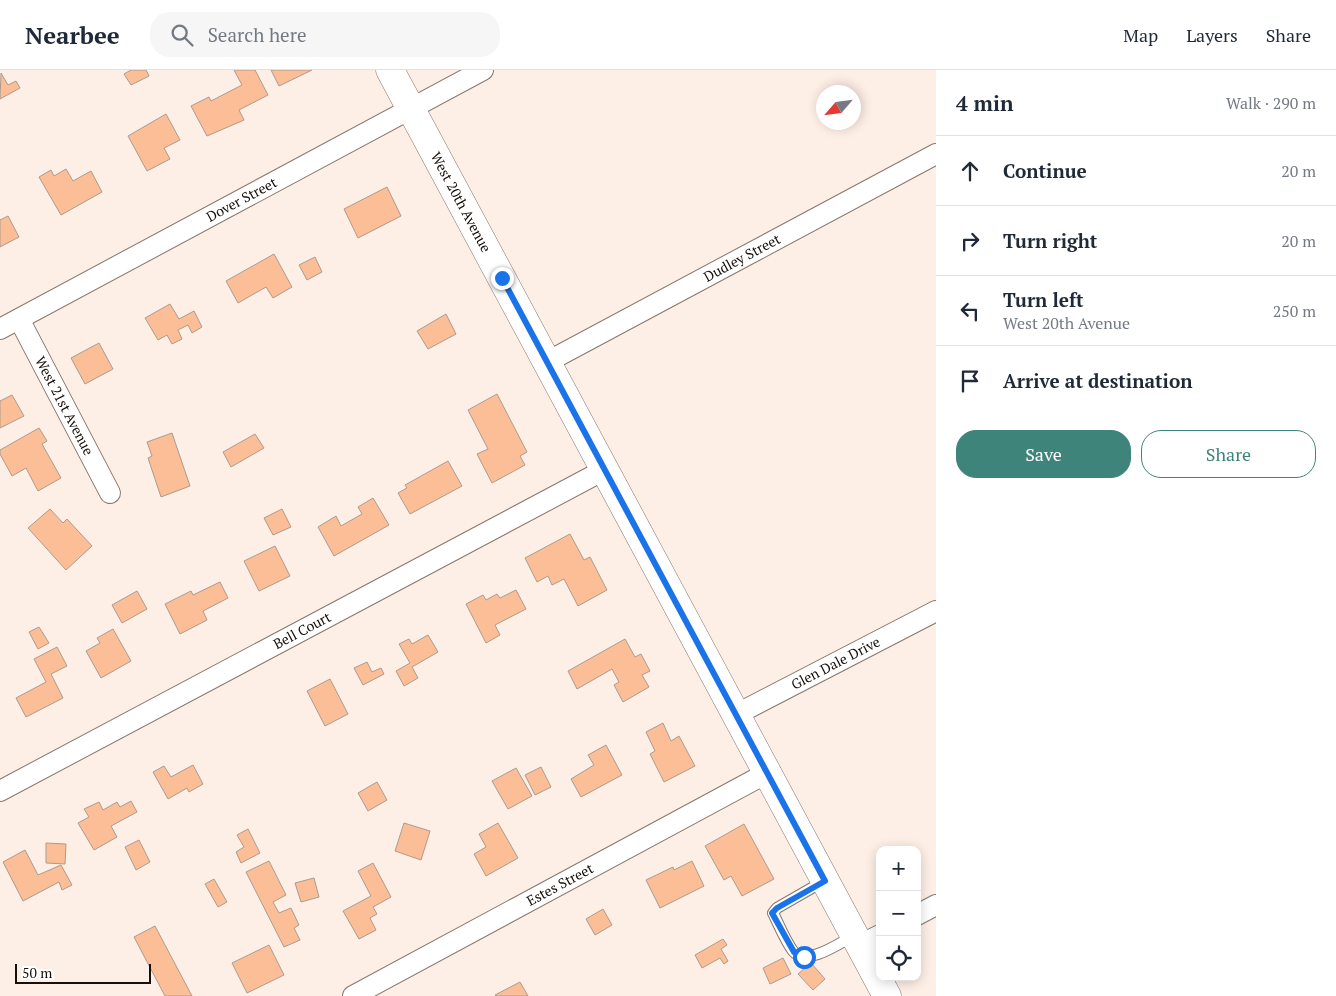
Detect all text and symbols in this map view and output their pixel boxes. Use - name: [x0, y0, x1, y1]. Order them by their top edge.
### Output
- search box: [150, 12, 500, 57]
- text: Nearbee: [25, 19, 120, 51]
- icon: search: [168, 21, 196, 49]
- text: Search here: [208, 22, 307, 47]
- text: Map: [1123, 23, 1158, 47]
- text: Layers: [1186, 23, 1238, 47]
- text: Share: [1266, 23, 1311, 47]
- north arrow: [816, 85, 861, 130]
- text: 4 min: [956, 89, 1013, 117]
- text: Walk · 290 m: [1226, 92, 1316, 114]
- street label: West 20th Avenue: [427, 148, 496, 255]
- icon: ahead: [956, 157, 984, 185]
- text: Continue: [1003, 158, 1087, 183]
- text: 20 m: [1281, 160, 1316, 182]
- street label: Dover Street: [203, 172, 281, 226]
- icon: right: [956, 227, 984, 255]
- text: Turn right: [1003, 228, 1097, 253]
- street label: Dudley Street: [700, 229, 784, 286]
- text: 20 m: [1281, 230, 1316, 252]
- route end: [491, 267, 514, 290]
- text: Turn left: [1003, 287, 1084, 312]
- icon: left: [956, 297, 984, 325]
- text: 250 m: [1273, 300, 1316, 322]
- text: West 20th Avenue: [1003, 312, 1130, 334]
- street label: West 21st Avenue: [31, 353, 99, 458]
- icon: arrive: [956, 367, 984, 395]
- text: Arrive at destination: [1003, 368, 1192, 393]
- button: Save: [956, 430, 1131, 478]
- button: Share: [1141, 430, 1316, 478]
- street label: Bell Court: [270, 607, 335, 653]
- street label: Glen Dale Drive: [788, 632, 883, 693]
- map controls: [876, 846, 921, 981]
- button: +: [876, 846, 921, 891]
- street label: Estes Street: [523, 858, 597, 910]
- button: −: [876, 891, 921, 936]
- button: locate: [876, 936, 921, 981]
- route start: [793, 946, 816, 969]
- scale bar: [15, 961, 151, 984]
- text: 50 m: [22, 963, 52, 982]

